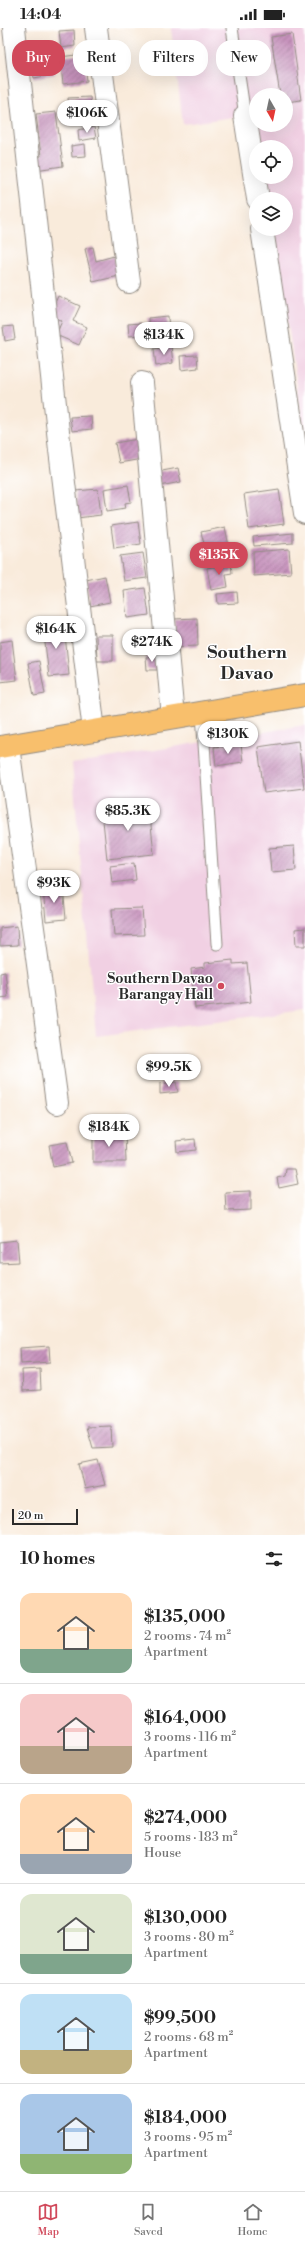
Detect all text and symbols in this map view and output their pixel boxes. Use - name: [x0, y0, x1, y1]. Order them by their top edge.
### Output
- text: 14:04: [20, 5, 62, 24]
- chip: Buy: [12, 40, 65, 76]
- chip: Rent: [73, 40, 131, 76]
- chip: Filters: [139, 40, 208, 76]
- chip: New: [216, 40, 271, 76]
- north arrow: [249, 88, 293, 132]
- map controls: [249, 88, 293, 236]
- pin: $106K: [59, 100, 115, 134]
- text: $106K: [66, 105, 108, 121]
- button: locate: [249, 140, 293, 184]
- button: layers: [249, 192, 293, 236]
- pin: $134K: [136, 322, 192, 356]
- text: $134K: [143, 327, 185, 343]
- pin: $135K: [191, 542, 247, 576]
- text: $135K: [199, 547, 239, 563]
- pin: $164K: [28, 616, 84, 650]
- text: $164K: [35, 621, 77, 637]
- pin: $274K: [124, 629, 180, 663]
- text: $274K: [131, 634, 173, 650]
- district label: Southern Davao: [207, 641, 287, 685]
- pin: $130K: [200, 721, 256, 755]
- text: $130K: [207, 726, 249, 742]
- pin: $85.3K: [95, 798, 161, 832]
- text: $85.3K: [105, 803, 151, 819]
- pin: $93K: [30, 870, 78, 904]
- text: $93K: [37, 875, 71, 891]
- place label: Southern Davao Barangay Hall: [107, 970, 213, 1004]
- marker: Southern Davao Barangay Hall: [216, 981, 226, 991]
- pin: $99.5K: [136, 1054, 202, 1088]
- text: $99.5K: [146, 1059, 192, 1075]
- pin: $184K: [81, 1114, 137, 1148]
- text: $184K: [88, 1119, 130, 1135]
- scale bar: [12, 1507, 78, 1526]
- text: 20 m: [18, 1509, 43, 1523]
- text: 10 homes: [20, 1548, 95, 1570]
- icon: filters: [263, 1548, 285, 1570]
- text: $135,000: [144, 1606, 225, 1628]
- icon: home: [52, 1609, 100, 1657]
- text: 2 rooms · 74 m²: [144, 1628, 231, 1644]
- text: Apartment: [144, 1644, 208, 1660]
- text: $164,000: [144, 1707, 226, 1729]
- icon: home: [52, 1710, 100, 1758]
- text: 3 rooms · 116 m²: [144, 1729, 236, 1745]
- text: Apartment: [144, 1745, 208, 1761]
- text: $274,000: [144, 1807, 227, 1829]
- icon: home: [52, 1810, 100, 1858]
- text: 5 rooms · 183 m²: [144, 1829, 238, 1845]
- text: House: [144, 1845, 181, 1861]
- text: $130,000: [144, 1907, 227, 1929]
- icon: home: [52, 1910, 100, 1958]
- text: 3 rooms · 80 m²: [144, 1929, 234, 1945]
- text: Apartment: [144, 1945, 208, 1961]
- text: $99,500: [144, 2007, 216, 2029]
- icon: home: [52, 2010, 100, 2058]
- text: 2 rooms · 68 m²: [144, 2029, 233, 2045]
- text: Apartment: [144, 2045, 208, 2061]
- text: $184,000: [144, 2107, 227, 2129]
- icon: home: [52, 2110, 100, 2158]
- text: 3 rooms · 95 m²: [144, 2129, 232, 2145]
- text: Apartment: [144, 2145, 208, 2161]
- tab: Map: [37, 2201, 59, 2239]
- tab: Saved: [134, 2201, 163, 2239]
- tab: Home: [237, 2201, 268, 2239]

